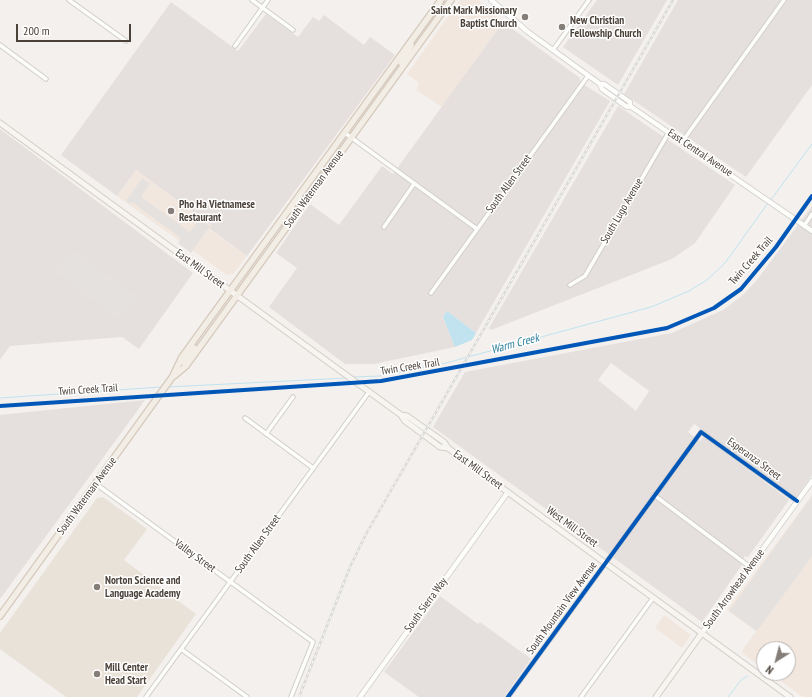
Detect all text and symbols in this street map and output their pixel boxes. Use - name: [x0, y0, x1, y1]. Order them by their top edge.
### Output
- place label: Saint Mark Missionary Baptist Church: [431, 4, 517, 30]
- marker: Saint Mark Missionary Baptist Church: [520, 12, 530, 22]
- place label: New Christian Fellowship Church: [570, 14, 641, 40]
- scale bar: [18, 16, 133, 42]
- marker: New Christian Fellowship Church: [557, 22, 567, 32]
- text: 200 m: [23, 23, 50, 38]
- street label: East Central Avenue: [665, 126, 735, 180]
- street label: South Waterman Avenue: [281, 148, 347, 230]
- street label: South Allen Street: [483, 152, 535, 216]
- street label: South Lugo Avenue: [598, 176, 646, 246]
- place label: Pho Ha Vietnamese Restaurant: [179, 198, 255, 224]
- marker: Pho Ha Vietnamese Restaurant: [166, 206, 176, 216]
- street label: Twin Creek Trail: [726, 234, 776, 288]
- street label: East Mill Street: [173, 247, 227, 291]
- water label: Warm Creek: [489, 331, 541, 357]
- street label: Twin Creek Trail: [379, 356, 441, 378]
- street label: Twin Creek Trail: [58, 381, 118, 399]
- street label: Esperanza Street: [724, 435, 784, 483]
- street label: East Mill Street: [451, 448, 505, 492]
- street label: South Waterman Avenue: [54, 455, 120, 537]
- street label: West Mill Street: [544, 504, 600, 550]
- street label: South Allen Street: [232, 512, 284, 576]
- street label: Valley Street: [172, 537, 218, 575]
- street label: South Arrowhead Avenue: [701, 546, 767, 632]
- street label: South Mountain View Avenue: [524, 559, 600, 657]
- place label: Norton Science and Language Academy: [105, 574, 180, 600]
- street label: South Sierra Way: [402, 575, 450, 635]
- marker: Norton Science and Language Academy: [92, 582, 102, 592]
- north arrow: [756, 641, 796, 681]
- place label: Mill Center Head Start: [105, 661, 148, 687]
- text: N: [763, 662, 776, 677]
- marker: Mill Center Head Start: [92, 669, 102, 679]

